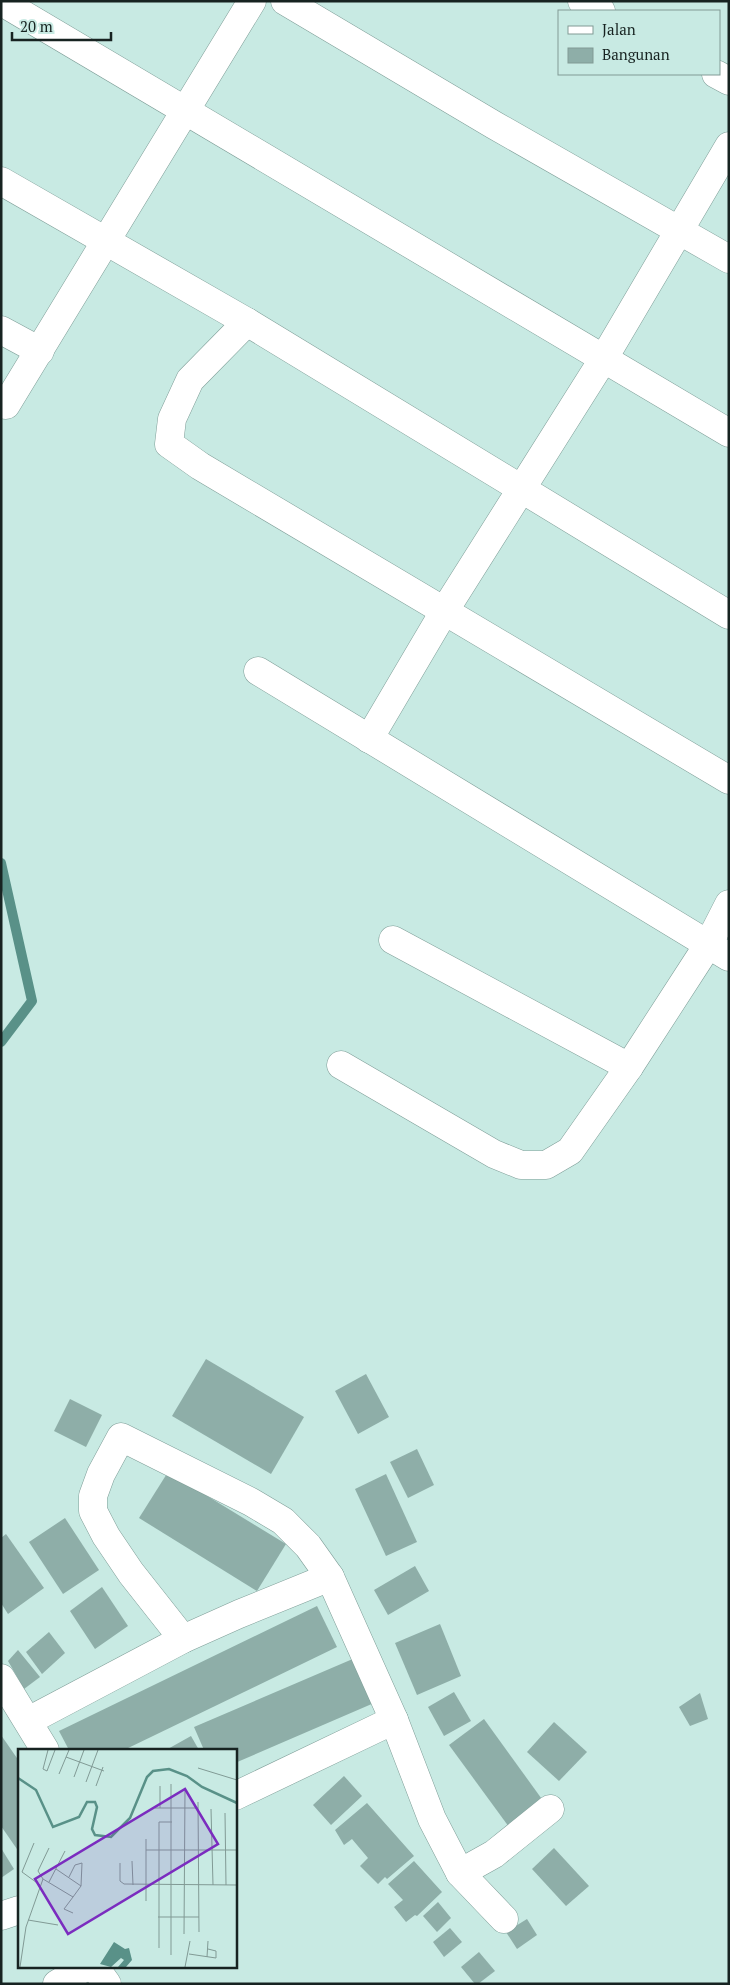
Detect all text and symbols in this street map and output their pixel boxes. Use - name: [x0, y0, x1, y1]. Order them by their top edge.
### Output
- scale bar: [12, 10, 111, 42]
- legend: [558, 10, 720, 75]
- text: 20 m: [20, 16, 53, 36]
- text: Jalan: [602, 19, 636, 39]
- text: Bangunan: [602, 44, 670, 64]
- inset map: [18, 1749, 236, 1968]

